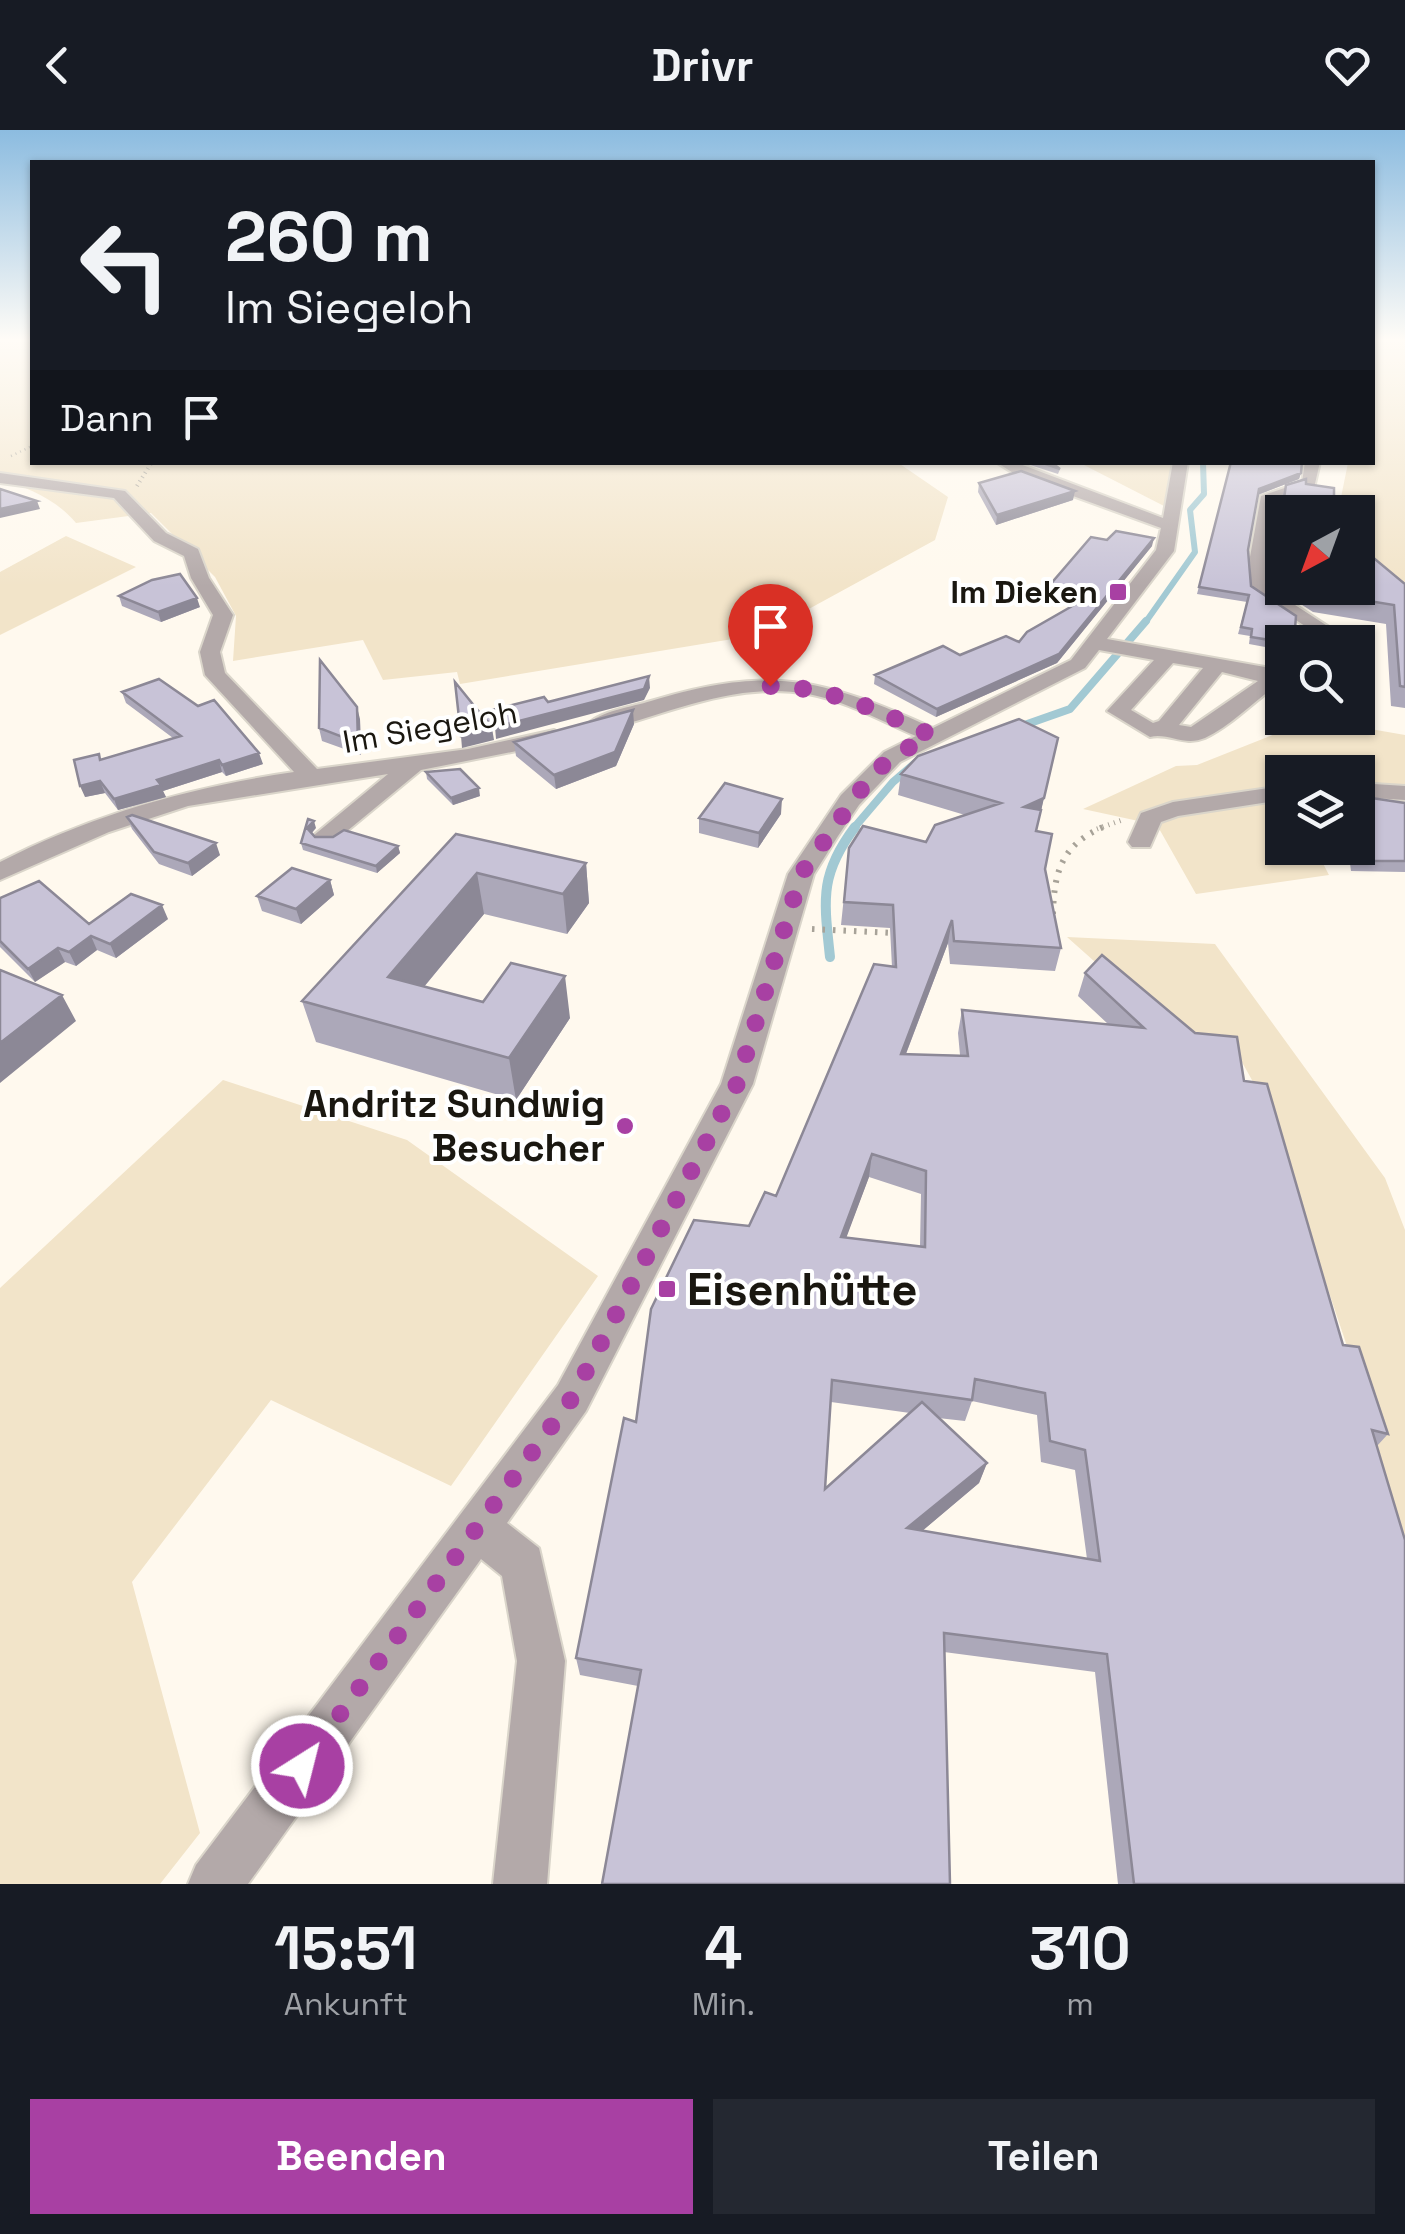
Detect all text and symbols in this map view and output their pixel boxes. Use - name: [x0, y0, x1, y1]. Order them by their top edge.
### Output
- text: Drivr: [651, 37, 754, 94]
- icon: back: [30, 38, 85, 93]
- icon: heart: [1320, 38, 1375, 93]
- text: 260 m: [225, 192, 433, 281]
- icon: left: [60, 200, 190, 330]
- text: Im Siegeloh: [225, 279, 473, 336]
- icon: arrive: [174, 390, 229, 445]
- text: Dann: [60, 394, 154, 442]
- north arrow: [1265, 495, 1375, 605]
- map controls: [1265, 495, 1375, 865]
- place label: Im Dieken: [951, 572, 1098, 612]
- marker: Im Dieken: [1107, 581, 1129, 603]
- pin: [728, 584, 813, 687]
- icon: arrive: [743, 599, 798, 654]
- button: search: [1265, 625, 1375, 735]
- street label: Im Siegeloh: [340, 692, 520, 762]
- button: layers: [1265, 755, 1375, 865]
- place label: Andritz Sundwig Besucher: [303, 1080, 605, 1172]
- marker: Andritz Sundwig Besucher: [614, 1115, 636, 1137]
- place label: Eisenhütte: [687, 1261, 917, 1318]
- marker: Eisenhütte: [656, 1278, 678, 1300]
- position arrow: [250, 1714, 354, 1818]
- text: 15:51: [274, 1910, 417, 1987]
- text: 4: [704, 1910, 742, 1987]
- text: 310: [1029, 1910, 1131, 1987]
- text: Ankunft: [284, 1984, 408, 2024]
- text: Min.: [692, 1984, 755, 2024]
- text: m: [1066, 1984, 1094, 2024]
- button: Beenden: [30, 2099, 693, 2214]
- button: Teilen: [713, 2099, 1375, 2214]

